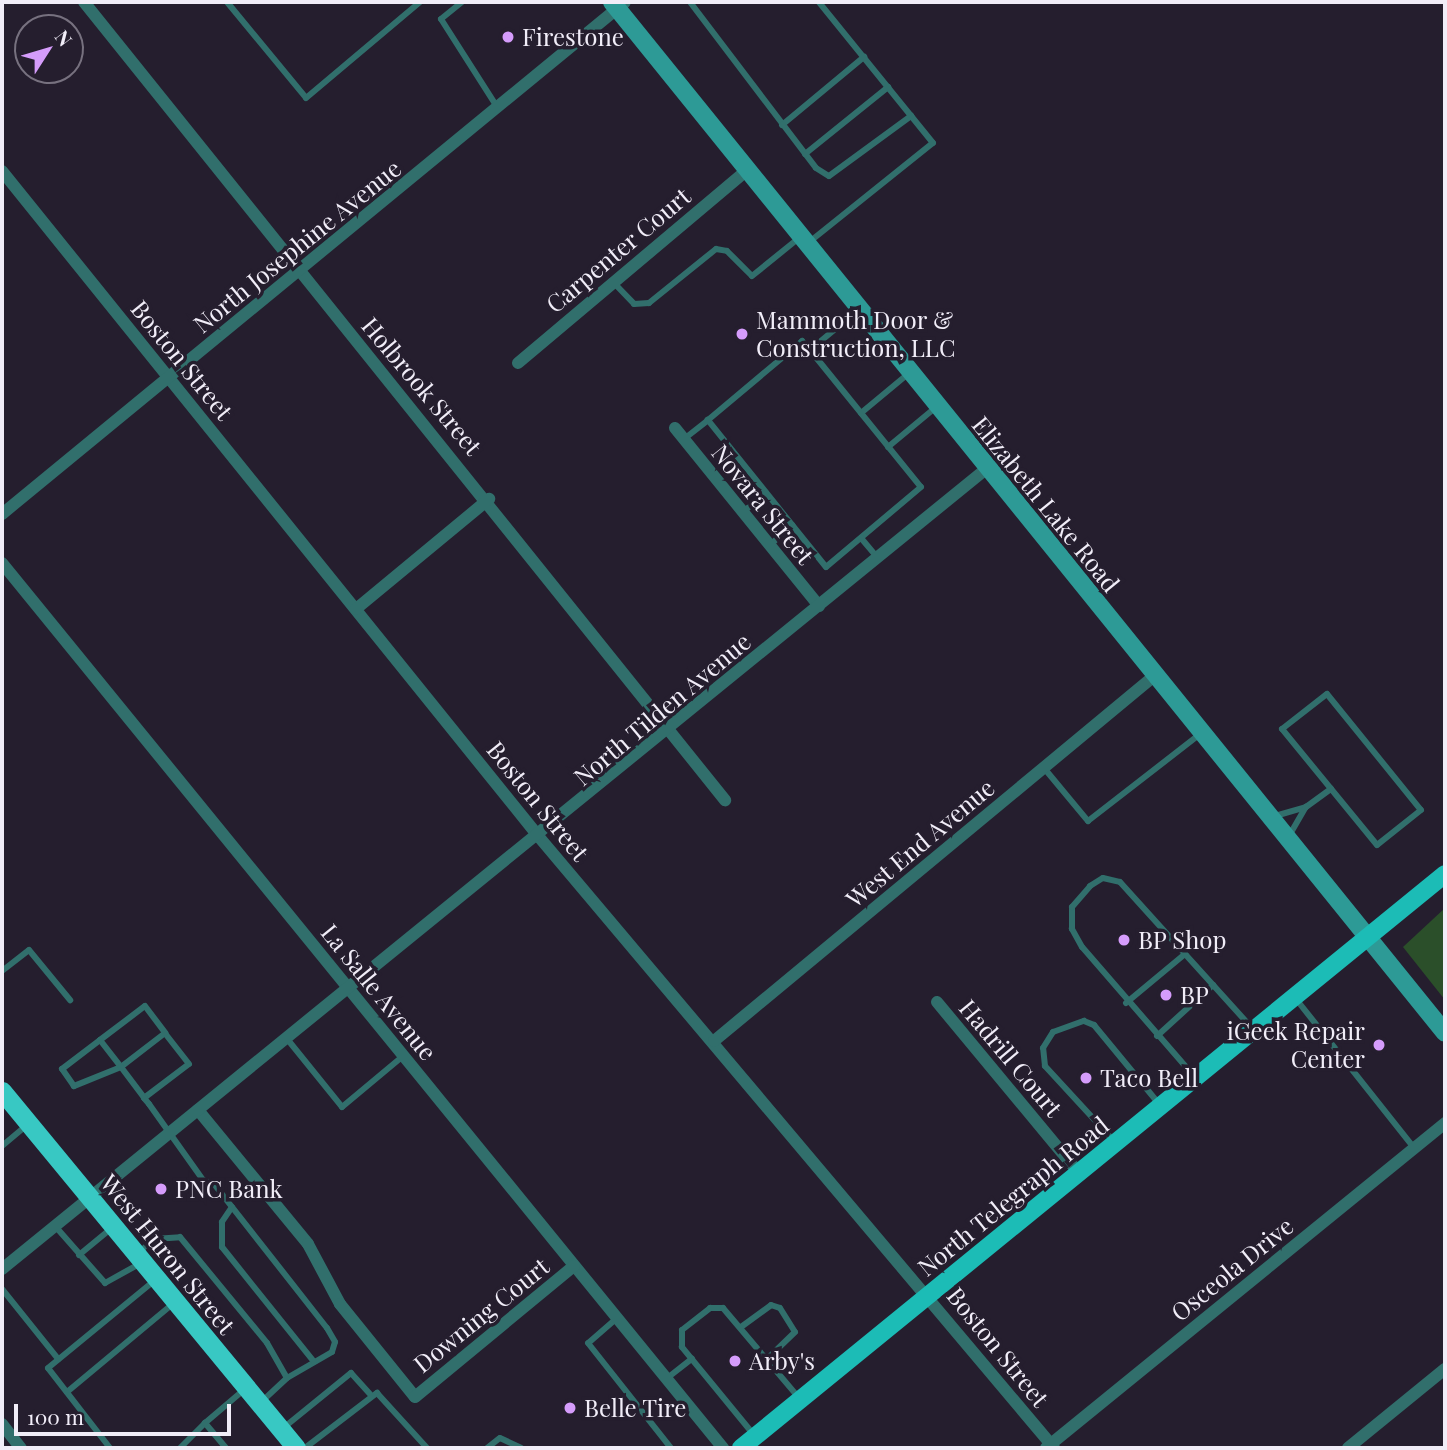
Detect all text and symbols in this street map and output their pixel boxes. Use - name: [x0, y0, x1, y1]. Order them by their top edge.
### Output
- north arrow: [14, 14, 84, 84]
- place label: Firestone: [522, 23, 624, 51]
- text: N: [50, 24, 79, 51]
- marker: Firestone: [500, 29, 516, 45]
- street label: North Josephine Avenue: [187, 153, 407, 339]
- street label: Carpenter Court: [540, 181, 696, 319]
- street label: Boston Street: [125, 295, 239, 425]
- place label: Mammoth Door & Construction, LLC: [756, 306, 955, 362]
- street label: Holbrook Street: [356, 311, 488, 461]
- marker: Mammoth Door & Construction, LLC: [734, 326, 750, 342]
- street label: Elizabeth Lake Road: [966, 410, 1126, 598]
- street label: Novara Street: [706, 438, 820, 570]
- street label: North Tilden Avenue: [567, 626, 757, 792]
- street label: Boston Street: [481, 736, 595, 866]
- street label: West End Avenue: [840, 772, 1000, 914]
- street label: La Salle Avenue: [315, 918, 443, 1066]
- place label: BP Shop: [1138, 926, 1227, 954]
- marker: BP Shop: [1116, 932, 1132, 948]
- place label: BP: [1180, 981, 1209, 1009]
- marker: BP: [1158, 987, 1174, 1003]
- street label: Hadrill Court: [954, 994, 1068, 1122]
- place label: iGeek Repair Center: [1227, 1017, 1365, 1073]
- marker: iGeek Repair Center: [1371, 1037, 1387, 1053]
- place label: Taco Bell: [1100, 1064, 1198, 1092]
- marker: Taco Bell: [1078, 1070, 1094, 1086]
- street label: North Telegraph Road: [912, 1110, 1114, 1282]
- street label: West Huron Street: [95, 1168, 241, 1340]
- place label: PNC Bank: [175, 1175, 283, 1203]
- marker: PNC Bank: [153, 1181, 169, 1197]
- street label: Osceola Drive: [1165, 1211, 1299, 1327]
- street label: Downing Court: [408, 1252, 554, 1378]
- street label: Boston Street: [941, 1282, 1055, 1412]
- place label: Arby's: [749, 1347, 815, 1375]
- marker: Arby's: [727, 1353, 743, 1369]
- scale bar: [18, 1390, 234, 1434]
- place label: Belle Tire: [584, 1394, 687, 1422]
- marker: Belle Tire: [562, 1400, 578, 1416]
- text: 100 m: [27, 1402, 84, 1430]

